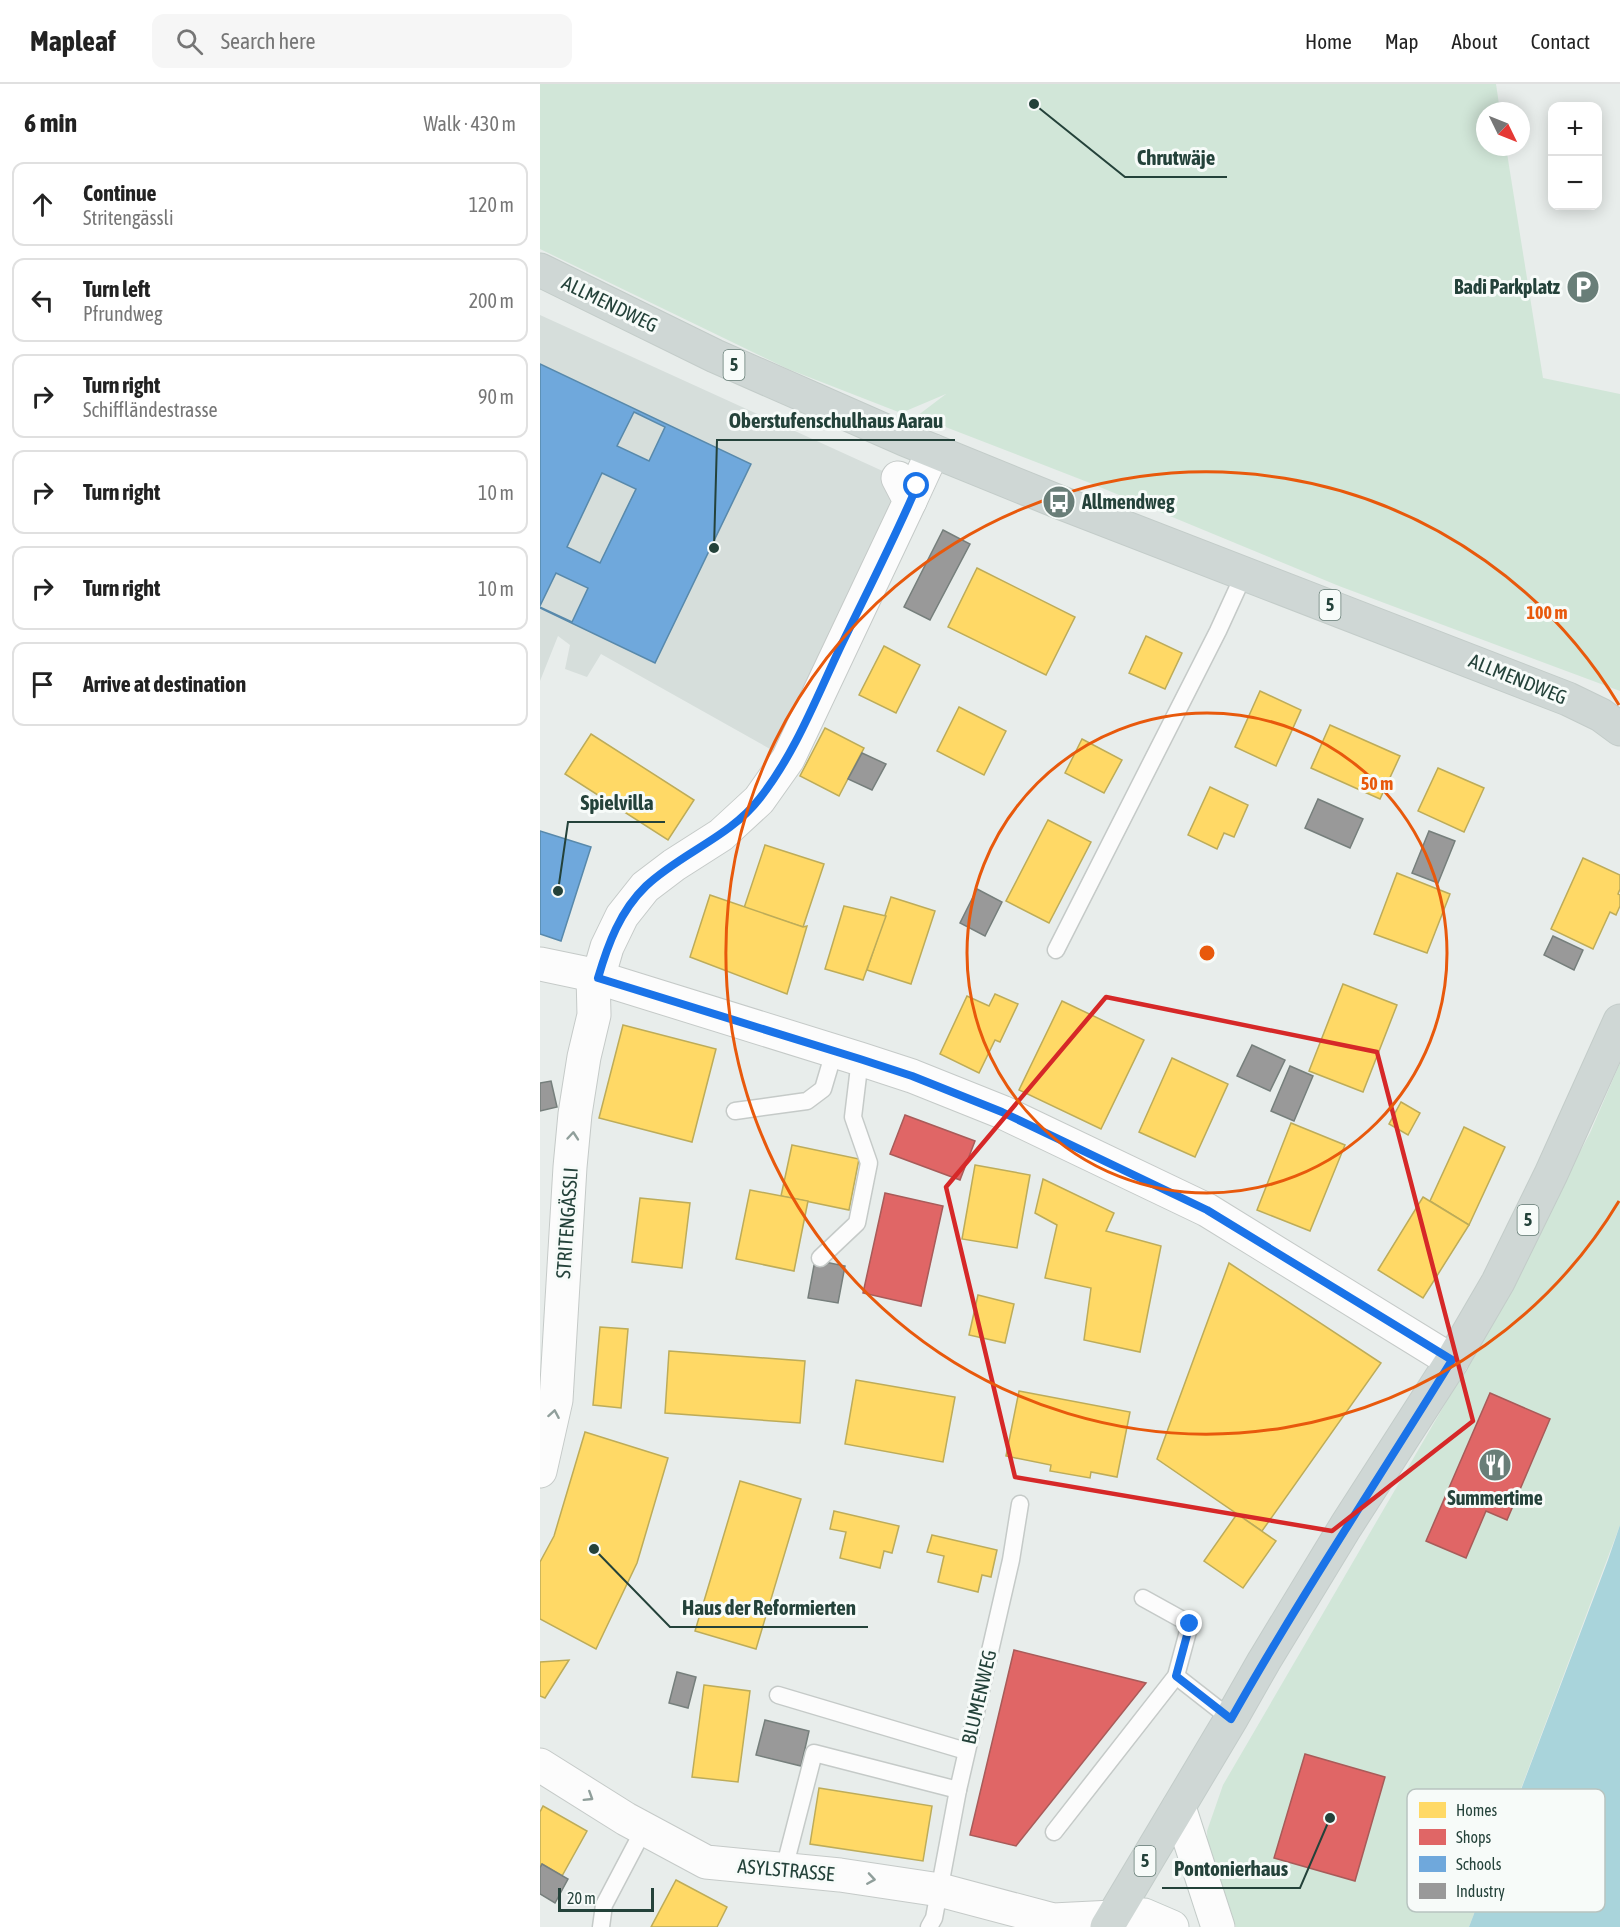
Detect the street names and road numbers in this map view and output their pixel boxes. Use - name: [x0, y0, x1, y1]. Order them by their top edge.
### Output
- street label: ALLMENDWEG: [559, 271, 662, 337]
- road number: 5: [724, 350, 744, 380]
- road number: 5: [1320, 590, 1340, 620]
- street label: ALLMENDWEG: [1466, 648, 1571, 709]
- street label: STRITENGÄSSLI: [551, 1167, 582, 1279]
- road number: 5: [1518, 1205, 1538, 1235]
- street label: BLUMENWEG: [956, 1647, 1001, 1746]
- road number: 5: [1134, 1846, 1156, 1876]
- street label: ASYLSTRASSE: [737, 1854, 836, 1885]

